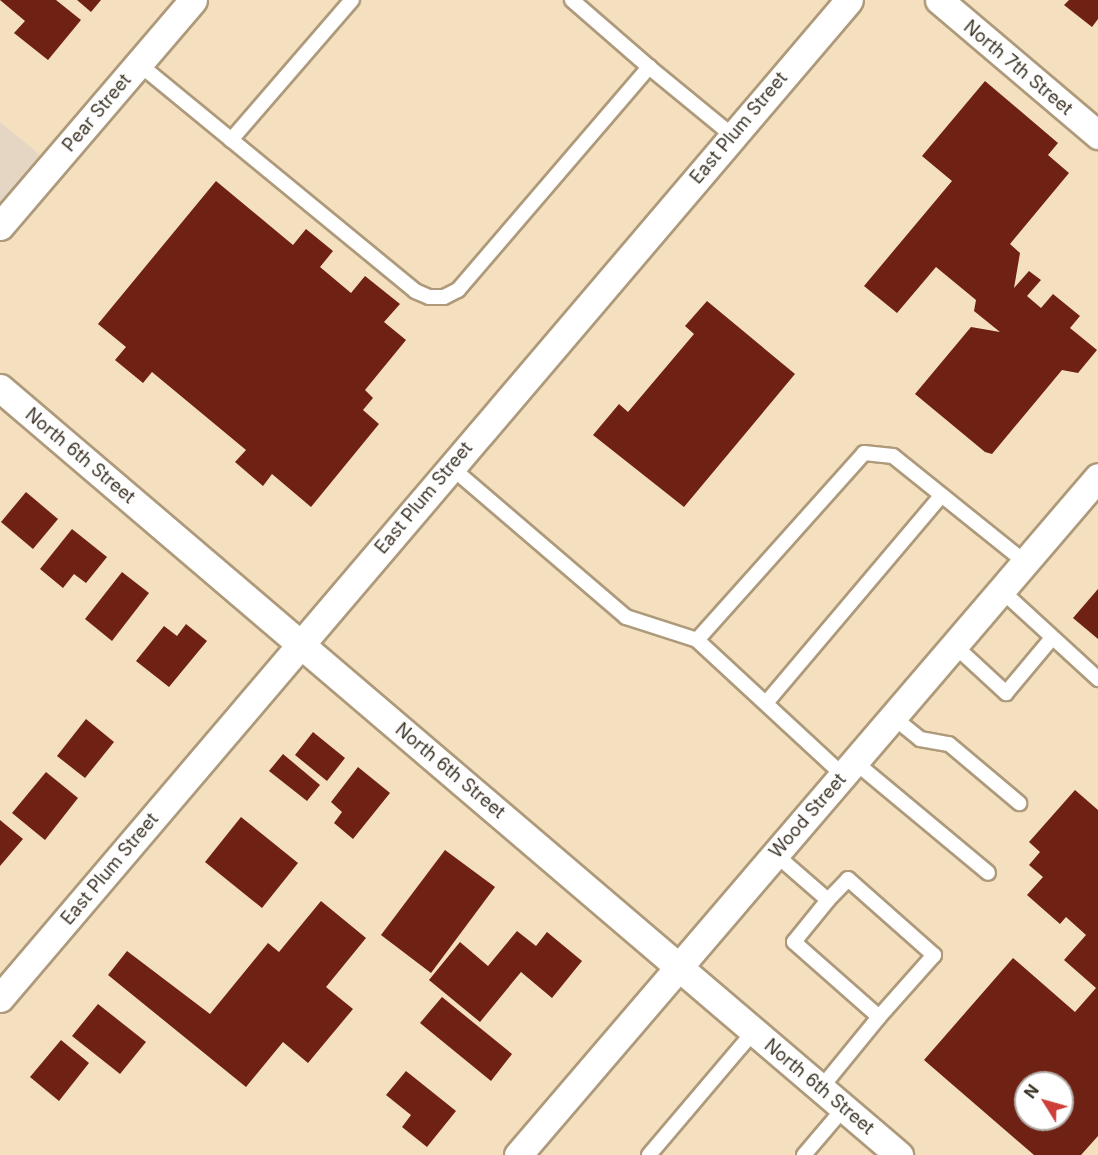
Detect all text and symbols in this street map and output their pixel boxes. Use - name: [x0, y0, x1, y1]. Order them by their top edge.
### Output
- street label: North 7th Street: [959, 16, 1077, 120]
- street label: East Plum Street: [686, 68, 792, 188]
- street label: Pear Street: [58, 70, 136, 156]
- street label: North 6th Street: [21, 404, 139, 508]
- street label: East Plum Street: [371, 438, 477, 558]
- street label: North 6th Street: [391, 719, 509, 823]
- street label: Wood Street: [765, 769, 851, 863]
- street label: East Plum Street: [57, 809, 163, 929]
- street label: North 6th Street: [760, 1035, 878, 1139]
- north arrow: [1014, 1071, 1074, 1131]
- text: N: [1020, 1080, 1043, 1102]

